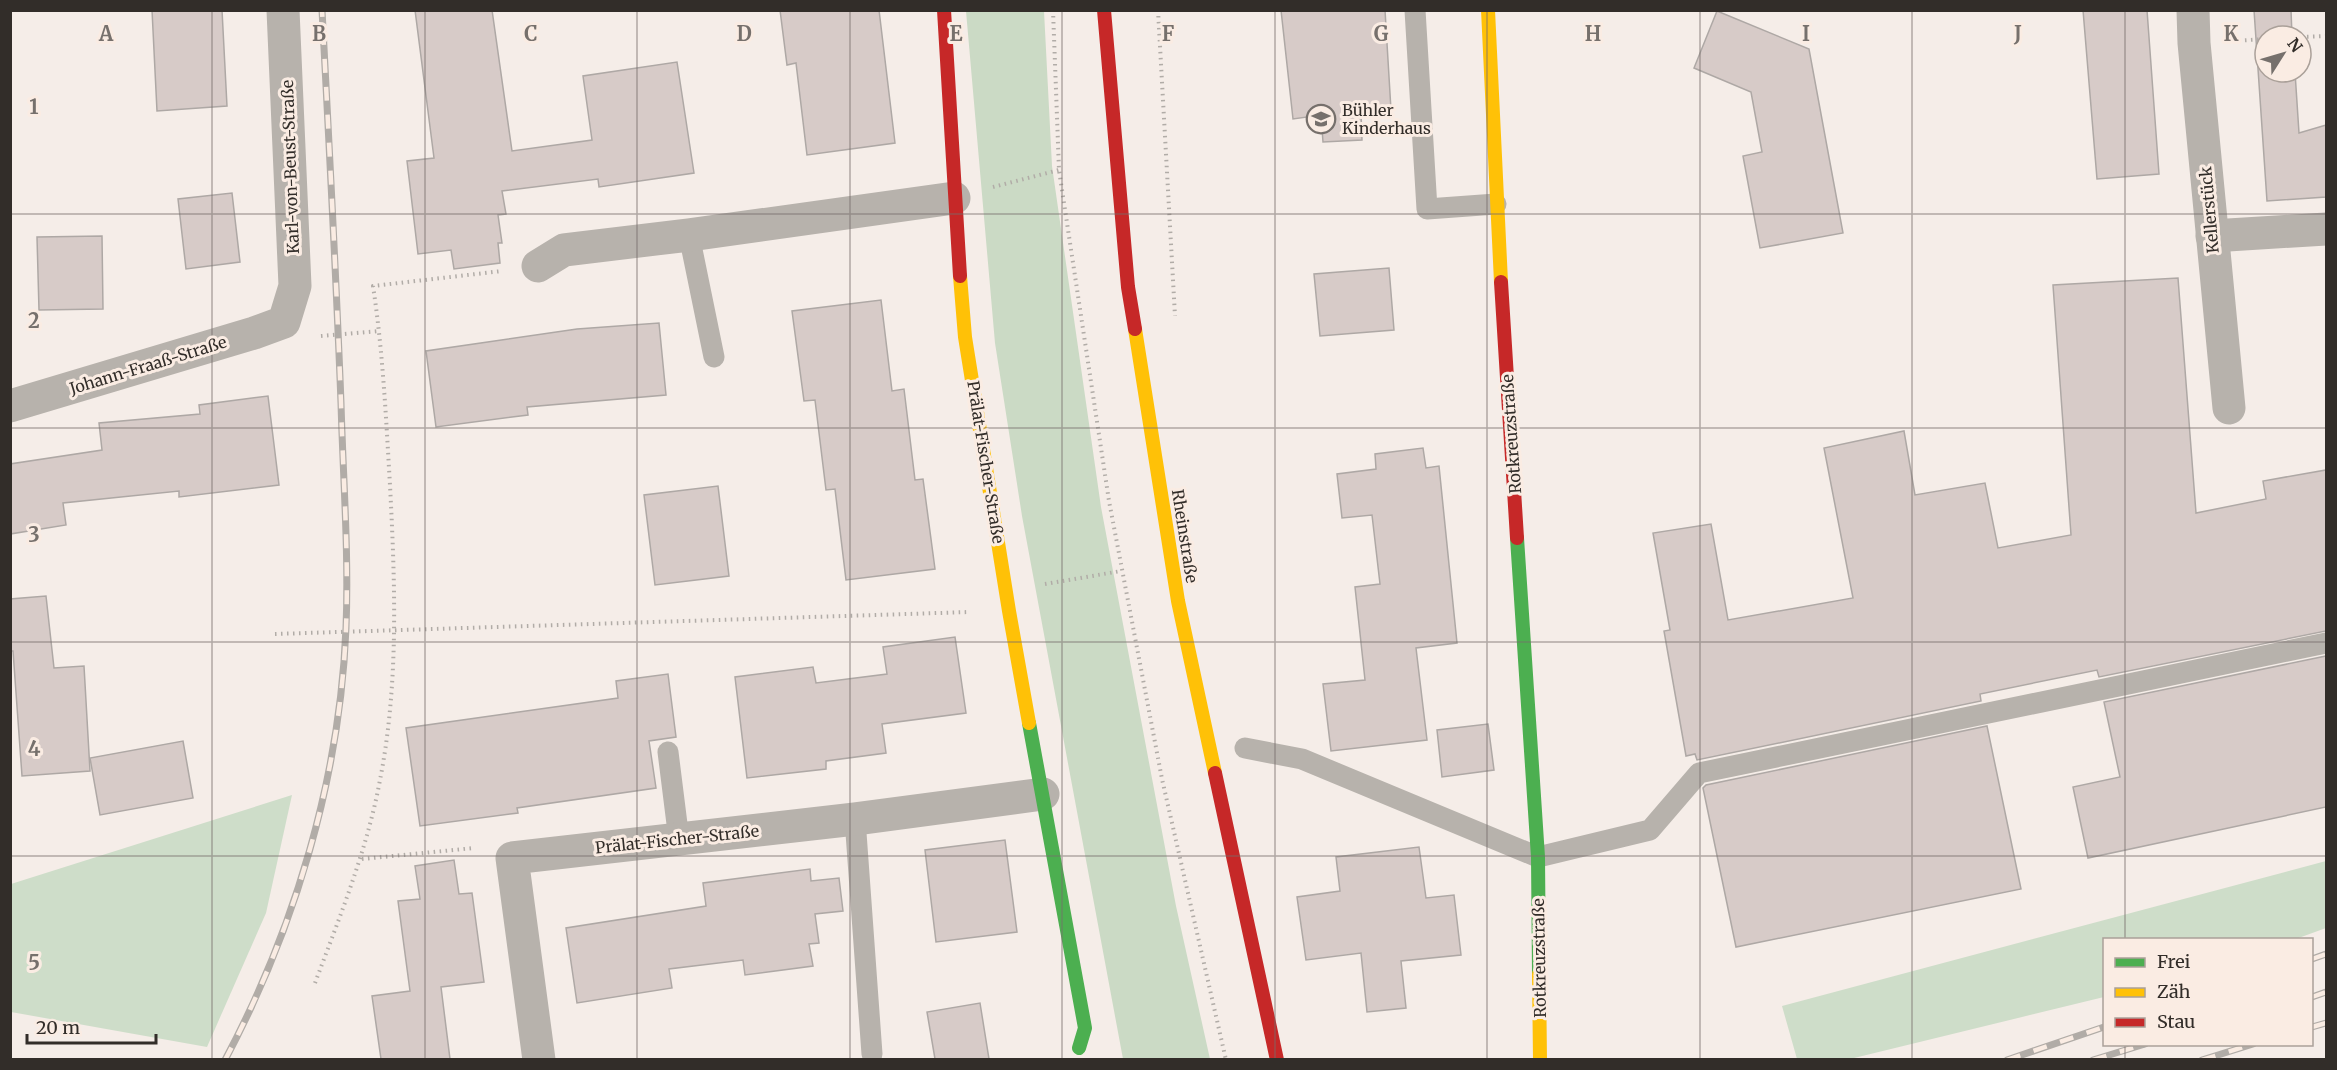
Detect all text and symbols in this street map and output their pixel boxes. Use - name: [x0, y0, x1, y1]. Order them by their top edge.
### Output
- text: A: [98, 21, 114, 46]
- text: B: [312, 21, 326, 46]
- text: C: [524, 21, 538, 46]
- text: D: [736, 21, 752, 46]
- text: E: [949, 21, 963, 46]
- text: F: [1162, 21, 1175, 46]
- text: G: [1374, 21, 1389, 46]
- text: H: [1585, 21, 1601, 46]
- text: I: [1802, 21, 1810, 46]
- text: J: [2013, 21, 2022, 46]
- text: K: [2224, 21, 2239, 46]
- north arrow: [2253, 24, 2313, 84]
- text: N: [2283, 34, 2307, 56]
- street label: Karl-von-Beust-Straße: [277, 80, 303, 254]
- text: 1: [29, 94, 39, 119]
- place label: Bühler Kinderhaus: [1342, 100, 1431, 138]
- school or university icon: Bühler Kinderhaus: [1305, 103, 1337, 135]
- street label: Kellerstück: [2195, 165, 2223, 254]
- text: 2: [28, 308, 40, 333]
- street label: Johann-Fraaß-Straße: [66, 332, 229, 399]
- street label: Rotkreuzstraße: [1497, 374, 1525, 494]
- street label: Prälat-Fischer-Straße: [963, 379, 1009, 545]
- street label: Rheinstraße: [1168, 488, 1202, 584]
- text: 3: [28, 522, 40, 547]
- text: 4: [28, 736, 41, 761]
- street label: Prälat-Fischer-Straße: [594, 820, 760, 858]
- street label: Rotkreuzstraße: [1528, 898, 1550, 1018]
- legend: [2103, 938, 2313, 1046]
- text: 5: [28, 950, 40, 975]
- text: Frei: [2157, 950, 2191, 973]
- text: Zäh: [2157, 980, 2191, 1003]
- scale bar: [27, 1007, 156, 1045]
- text: Stau: [2157, 1010, 2195, 1033]
- text: 20 m: [36, 1016, 80, 1039]

